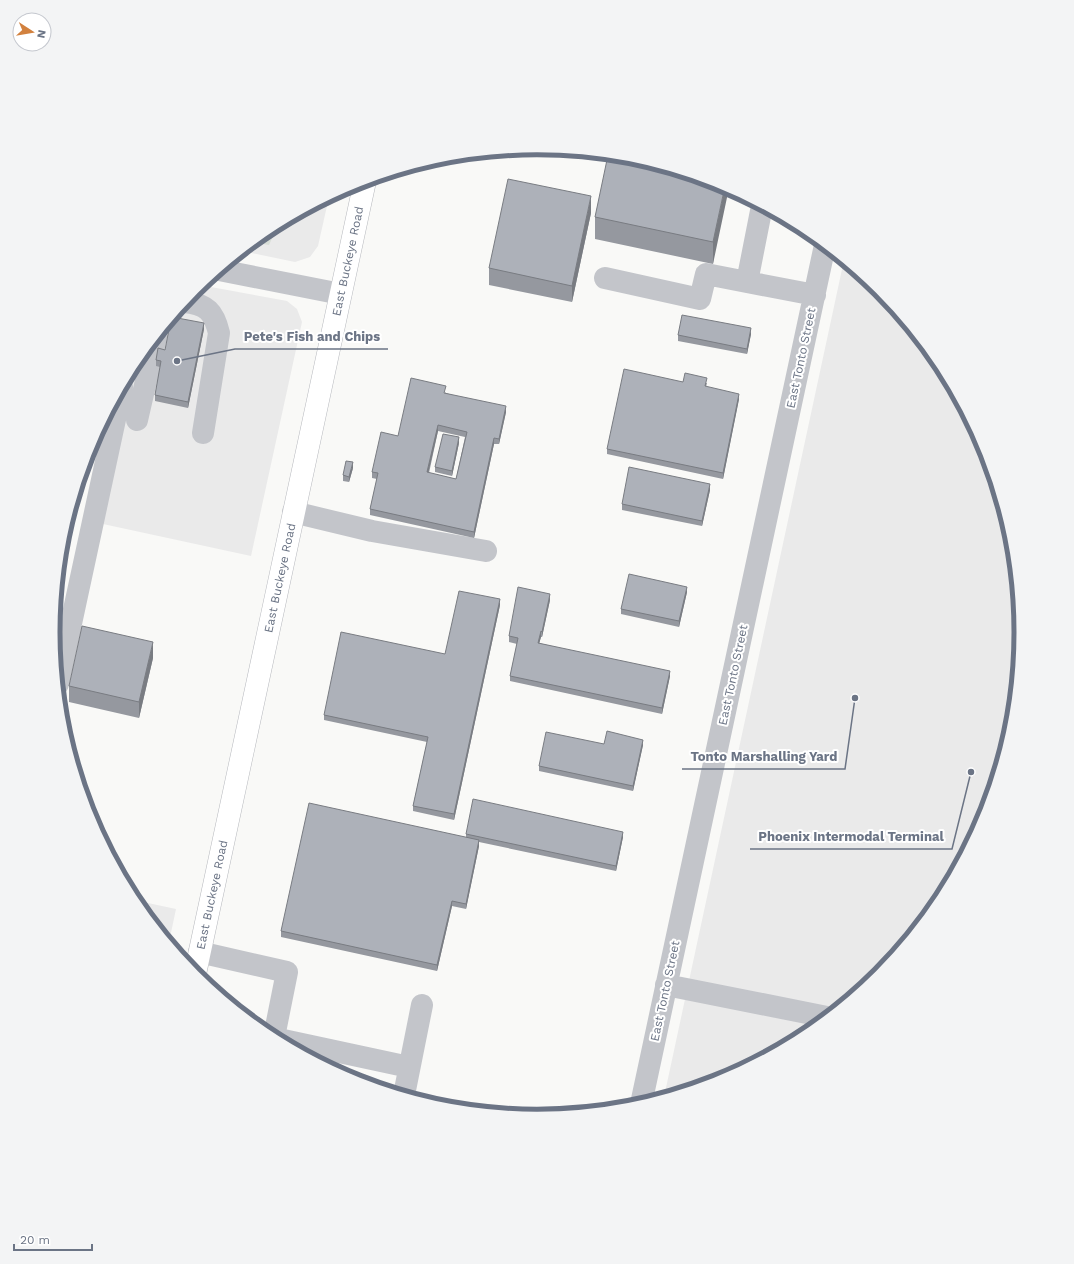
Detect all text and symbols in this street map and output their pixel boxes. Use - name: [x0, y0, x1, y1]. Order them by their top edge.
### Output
- north arrow: [12, 12, 52, 52]
- text: N: [34, 29, 48, 39]
- street label: East Buckeye Road: [329, 205, 366, 317]
- street label: East Tonto Street: [783, 306, 819, 410]
- callout: Pete's Fish and Chips: [235, 324, 388, 349]
- text: Pete's Fish and Chips: [244, 329, 380, 344]
- street label: East Buckeye Road: [261, 522, 298, 634]
- street label: East Tonto Street: [715, 623, 751, 727]
- callout: Tonto Marshalling Yard: [682, 744, 845, 769]
- text: Tonto Marshalling Yard: [691, 749, 837, 764]
- callout: Phoenix Intermodal Terminal: [750, 824, 952, 849]
- text: Phoenix Intermodal Terminal: [758, 829, 944, 844]
- street label: East Buckeye Road: [193, 839, 231, 951]
- street label: East Tonto Street: [647, 939, 683, 1043]
- scale bar: [14, 1226, 92, 1252]
- text: 20 m: [20, 1233, 50, 1247]

